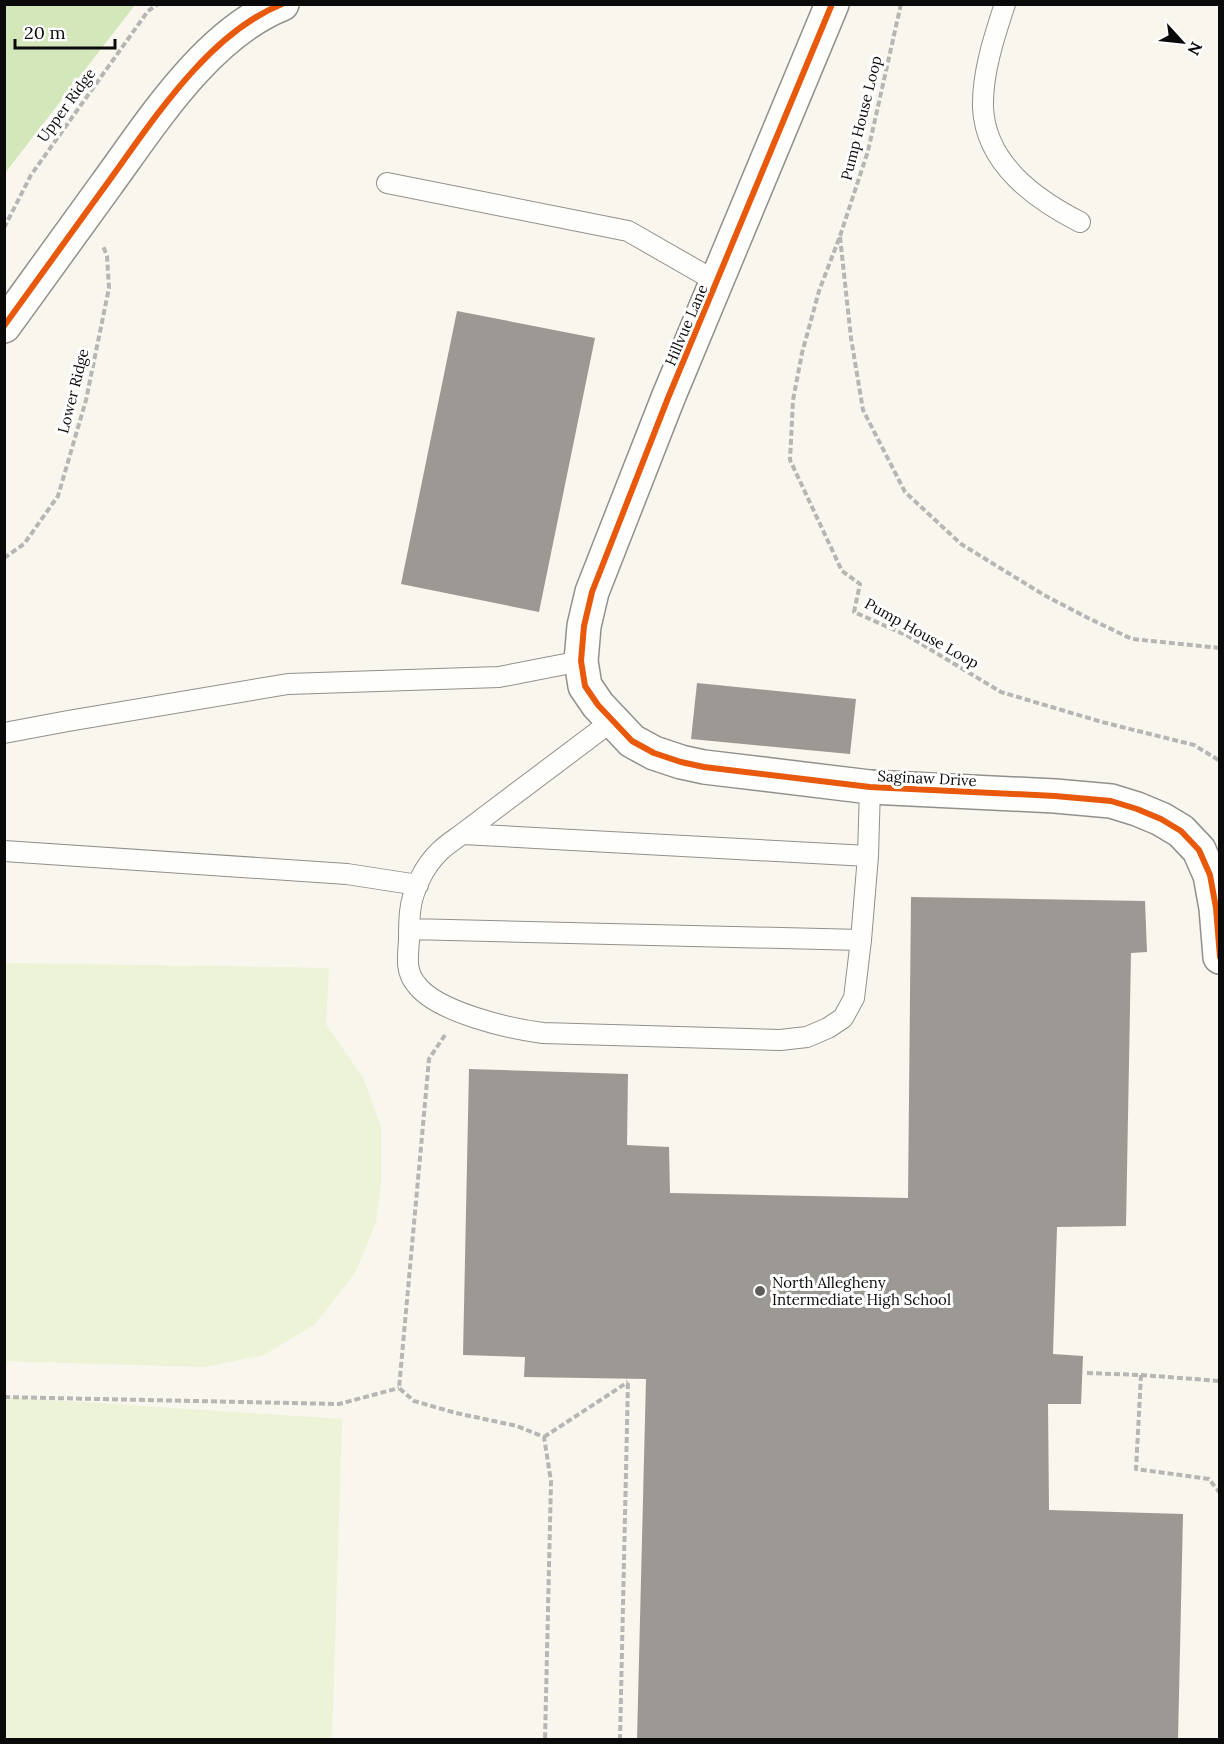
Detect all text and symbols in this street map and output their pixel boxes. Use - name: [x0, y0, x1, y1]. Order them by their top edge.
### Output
- scale bar: [15, 12, 116, 50]
- north arrow: [1152, 12, 1212, 72]
- text: 20 m: [24, 21, 66, 44]
- text: N: [1184, 39, 1207, 59]
- street label: Pump House Loop: [836, 54, 886, 182]
- street label: Upper Ridge: [33, 64, 99, 146]
- street label: Hillvue Lane: [660, 281, 712, 369]
- street label: Lower Ridge: [53, 347, 93, 435]
- street label: Pump House Loop: [862, 594, 982, 672]
- street label: Saginaw Drive: [877, 766, 977, 790]
- place label: North Allegheny Intermediate High School: [772, 1273, 951, 1309]
- marker: North Allegheny Intermediate High School: [753, 1284, 767, 1298]

